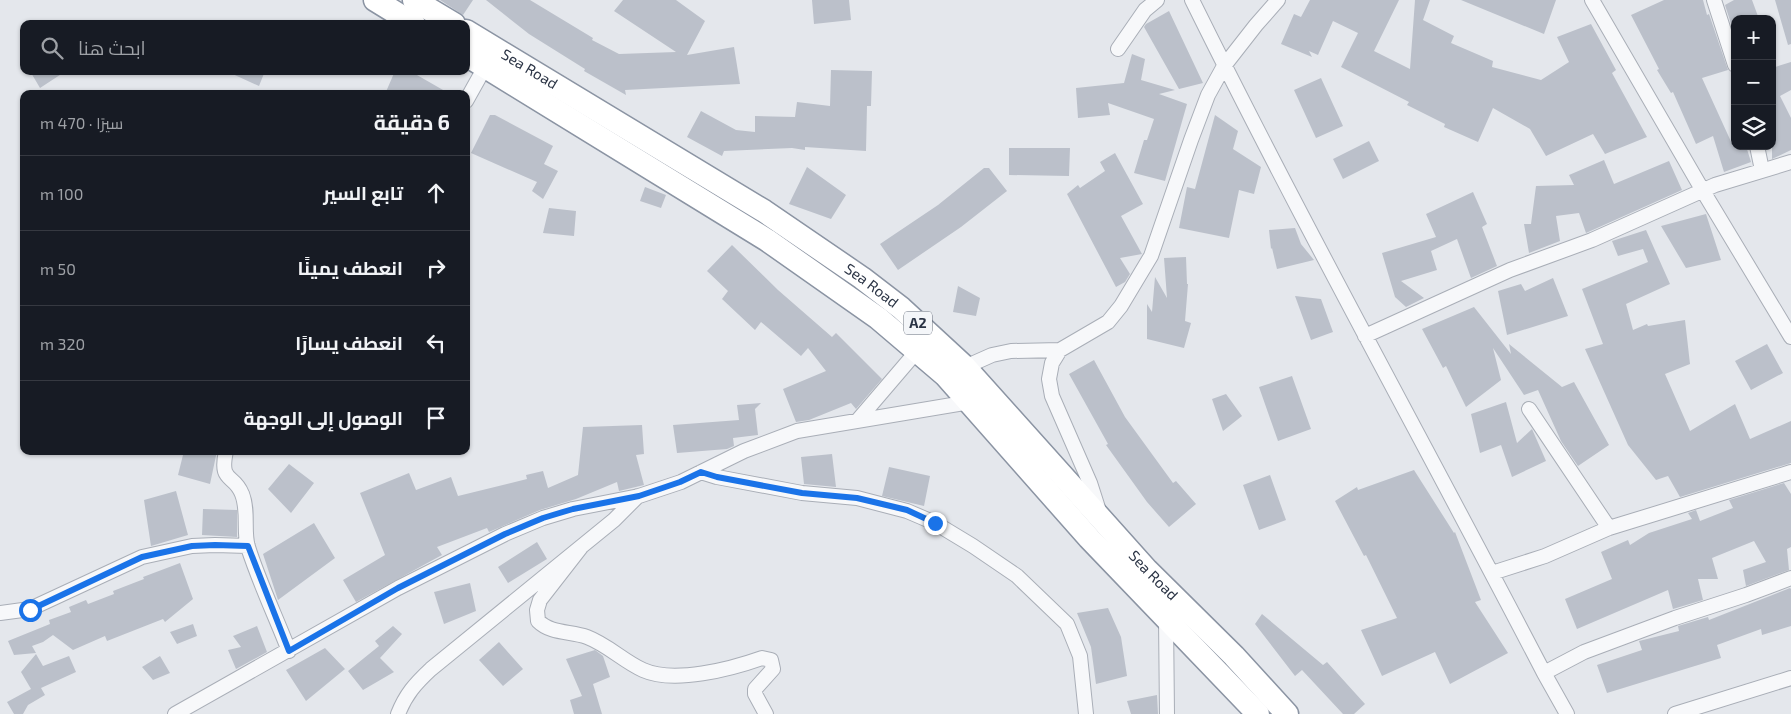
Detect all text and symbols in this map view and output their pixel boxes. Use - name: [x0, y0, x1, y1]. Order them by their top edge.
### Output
- map controls: [1731, 15, 1776, 150]
- button: +: [1731, 15, 1776, 60]
- search box: [20, 20, 470, 75]
- icon: search: [38, 34, 66, 62]
- text: ابحث هنا: [78, 36, 146, 59]
- street label: Sea Road: [498, 44, 561, 92]
- button: −: [1731, 60, 1776, 105]
- button: layers: [1731, 105, 1776, 150]
- text: 6 دقيقة: [374, 109, 450, 134]
- text: سيرًا · 470 m: [40, 113, 123, 132]
- icon: ahead: [422, 179, 450, 207]
- text: تابع السير: [323, 181, 403, 204]
- text: 100 m: [40, 184, 83, 203]
- icon: right: [422, 254, 450, 282]
- text: انعطف يمينًا: [298, 256, 403, 279]
- text: 50 m: [40, 259, 76, 278]
- street label: Sea Road: [842, 259, 903, 311]
- road number: A2: [904, 312, 932, 334]
- icon: left: [422, 329, 450, 357]
- text: انعطف يسارًا: [295, 331, 403, 354]
- text: 320 m: [40, 334, 85, 353]
- icon: arrive: [422, 404, 450, 432]
- text: الوصول إلى الوجهة: [243, 406, 403, 429]
- route end: [924, 512, 947, 535]
- street label: Sea Road: [1126, 546, 1182, 604]
- route start: [19, 599, 42, 622]

